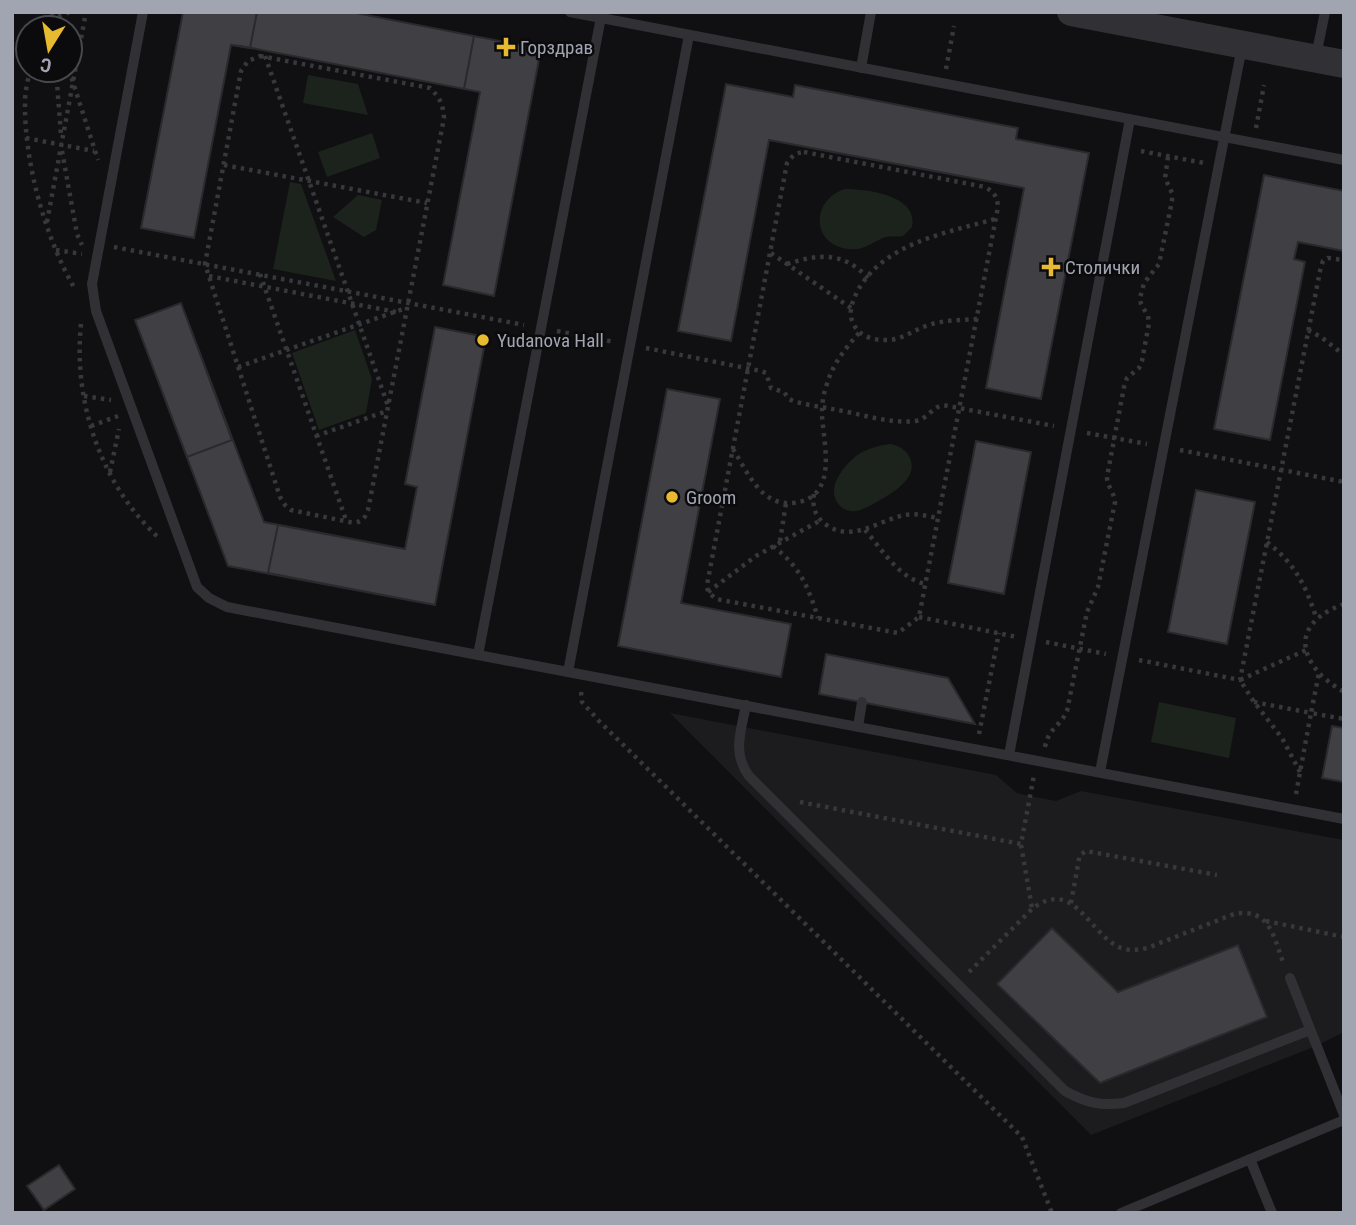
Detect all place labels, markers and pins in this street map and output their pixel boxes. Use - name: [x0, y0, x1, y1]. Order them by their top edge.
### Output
- place label: Горздрав: [520, 36, 593, 59]
- marker: Горздрав: [498, 39, 514, 55]
- place label: Столички: [1065, 256, 1140, 279]
- marker: Столички: [1043, 259, 1059, 275]
- place label: Yudanova Hall: [497, 329, 604, 352]
- marker: Yudanova Hall: [475, 332, 491, 348]
- place label: Groom: [686, 486, 736, 509]
- marker: Groom: [664, 489, 680, 505]

